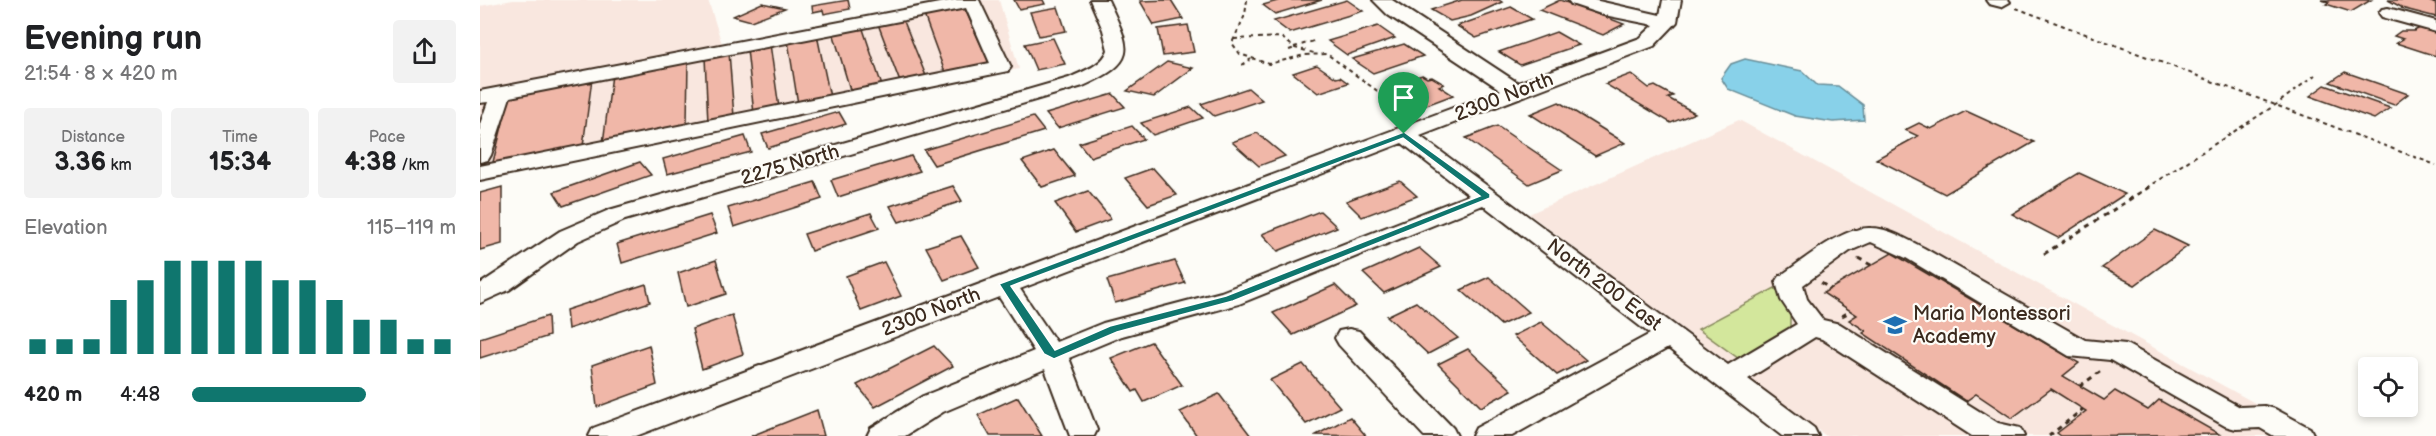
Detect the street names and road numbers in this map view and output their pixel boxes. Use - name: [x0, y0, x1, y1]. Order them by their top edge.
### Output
- street label: 2300 North: [1451, 67, 1557, 127]
- street label: 2275 North: [738, 139, 842, 191]
- street label: North 200 East: [1542, 234, 1666, 336]
- street label: 2300 North: [878, 282, 984, 342]

